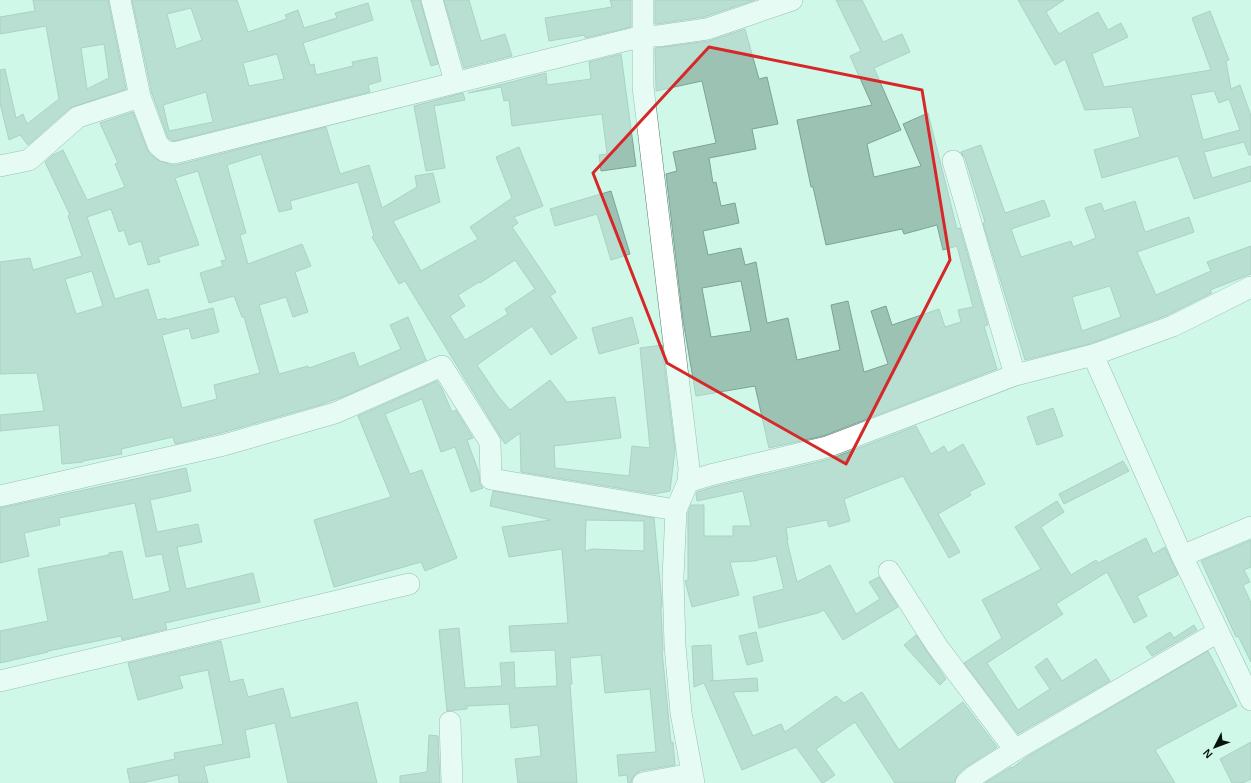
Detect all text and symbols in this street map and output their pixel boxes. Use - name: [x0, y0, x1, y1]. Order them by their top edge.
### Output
- north arrow: [1195, 727, 1235, 767]
- text: N: [1200, 747, 1215, 761]

